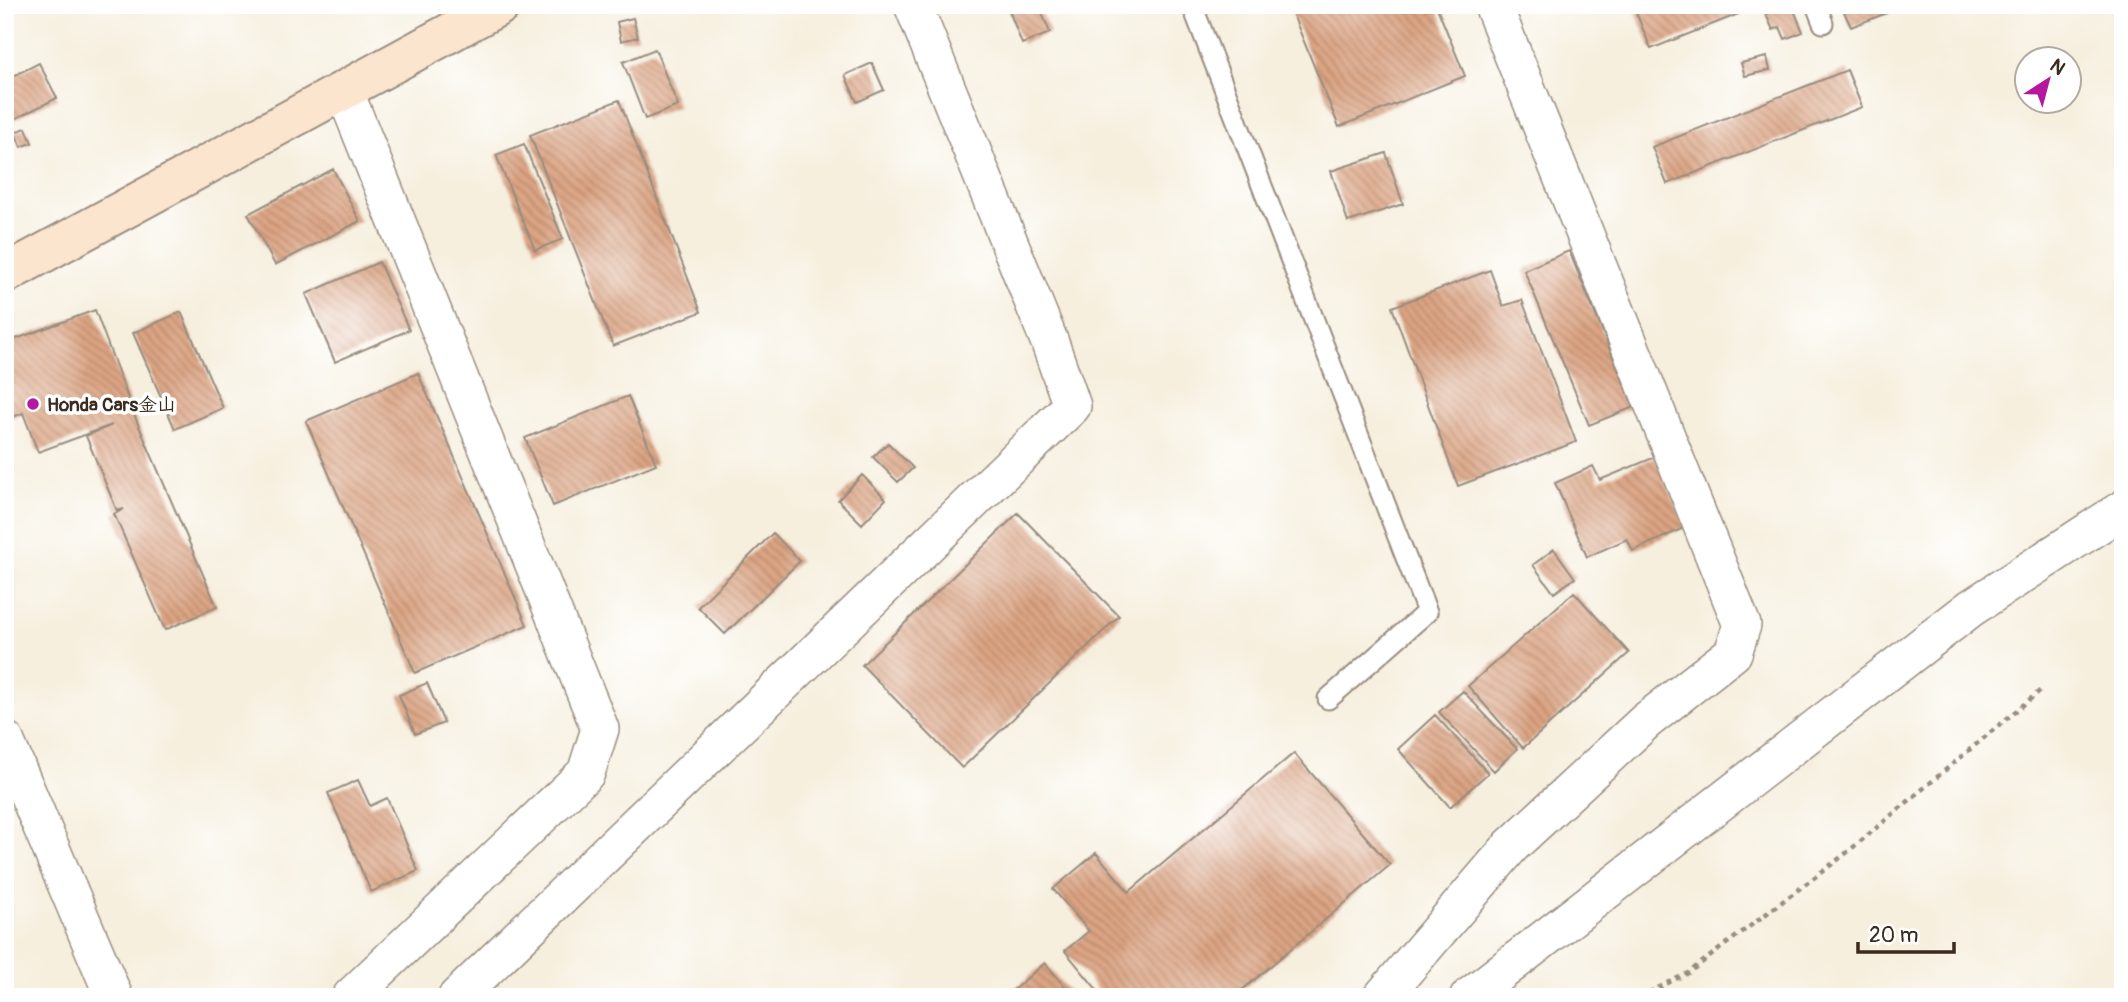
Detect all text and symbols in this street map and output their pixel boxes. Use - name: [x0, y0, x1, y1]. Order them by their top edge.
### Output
- north arrow: [2012, 46, 2082, 116]
- text: N: [2045, 54, 2070, 81]
- place label: Honda Cars金山: [47, 393, 176, 417]
- marker: Honda Cars金山: [25, 396, 41, 412]
- scale bar: [1858, 911, 1955, 955]
- text: 20 m: [1869, 922, 1918, 949]

